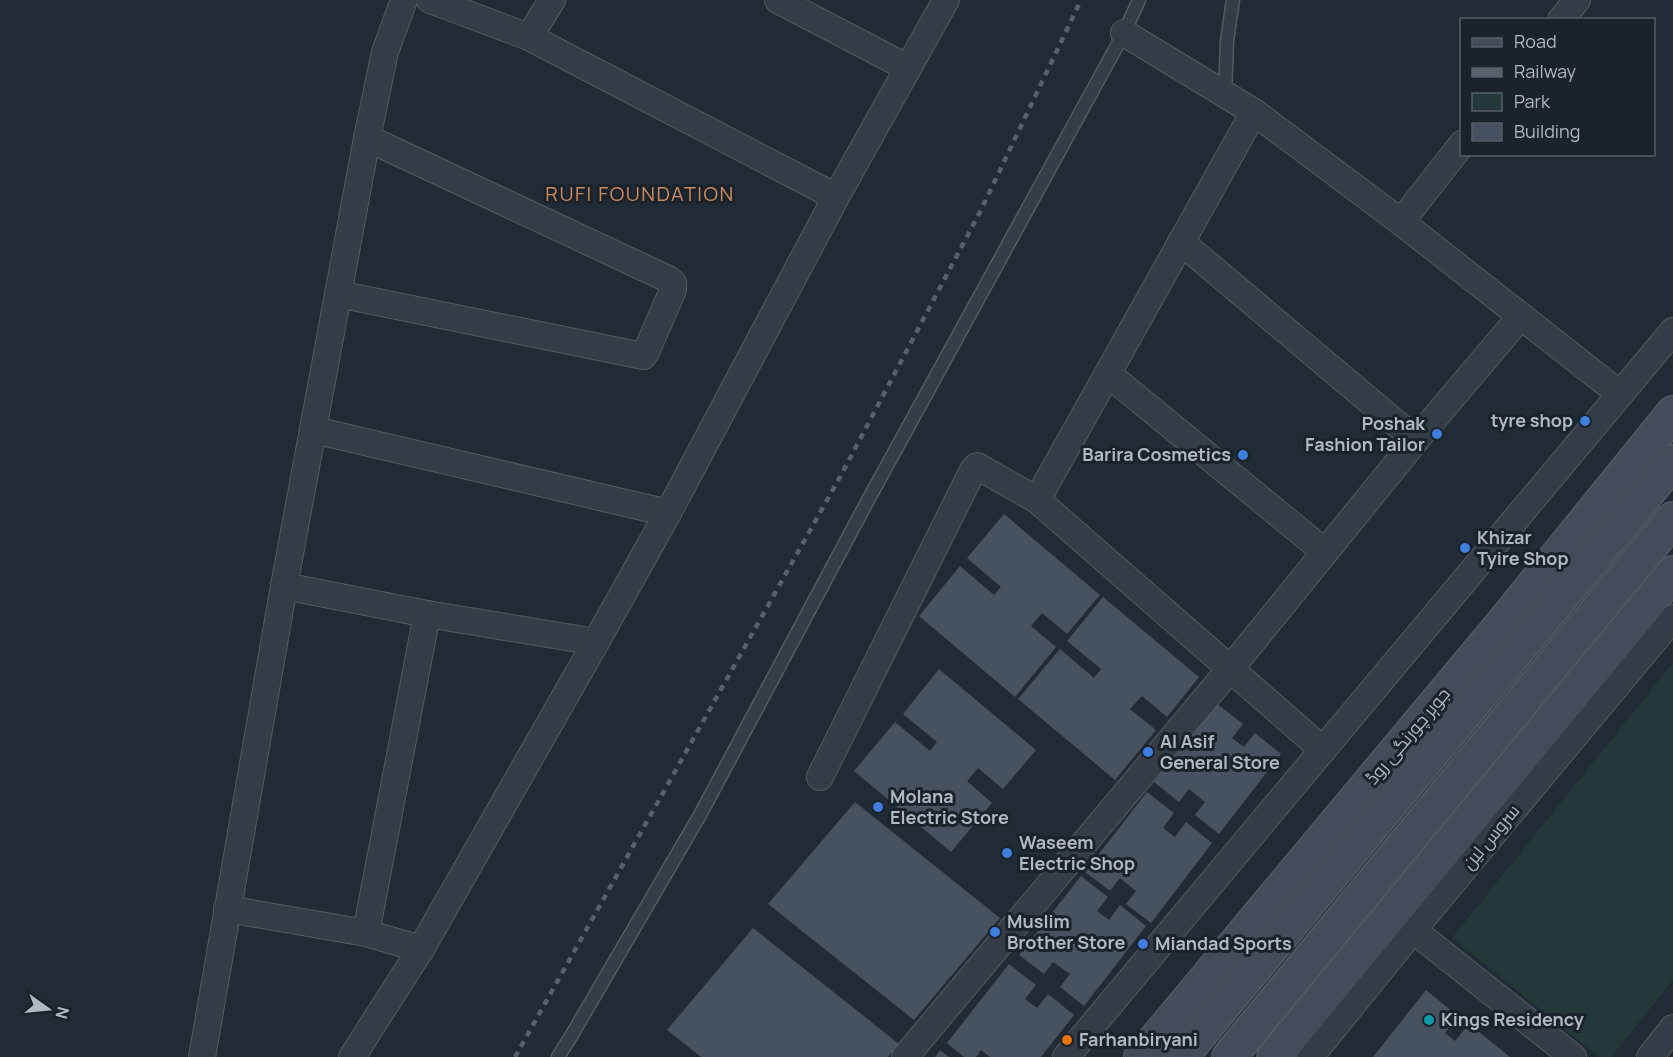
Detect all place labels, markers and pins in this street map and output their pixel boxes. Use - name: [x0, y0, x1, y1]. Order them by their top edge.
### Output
- place label: tyre shop: [1491, 408, 1573, 432]
- place label: Poshak Fashion Tailor: [1305, 411, 1426, 456]
- marker: tyre shop: [1578, 414, 1592, 428]
- marker: Poshak Fashion Tailor: [1430, 427, 1444, 441]
- place label: Barira Cosmetics: [1082, 442, 1231, 466]
- marker: Barira Cosmetics: [1236, 448, 1250, 462]
- place label: Khizar Tyire Shop: [1477, 525, 1569, 570]
- marker: Khizar Tyire Shop: [1458, 541, 1472, 555]
- place label: Al Asif General Store: [1160, 729, 1280, 774]
- marker: Al Asif General Store: [1141, 745, 1155, 759]
- place label: Molana Electric Store: [890, 784, 1009, 829]
- marker: Molana Electric Store: [871, 800, 885, 814]
- place label: Waseem Electric Shop: [1019, 830, 1135, 875]
- marker: Waseem Electric Shop: [1000, 846, 1014, 860]
- place label: Muslim Brother Store: [1007, 909, 1125, 954]
- marker: Muslim Brother Store: [988, 925, 1002, 939]
- place label: Miandad Sports: [1155, 931, 1292, 955]
- marker: Miandad Sports: [1136, 937, 1150, 951]
- place label: Kings Residency: [1441, 1007, 1584, 1031]
- marker: Kings Residency: [1422, 1013, 1436, 1027]
- place label: Farhanbiryani: [1079, 1027, 1198, 1051]
- marker: Farhanbiryani: [1060, 1033, 1074, 1047]

